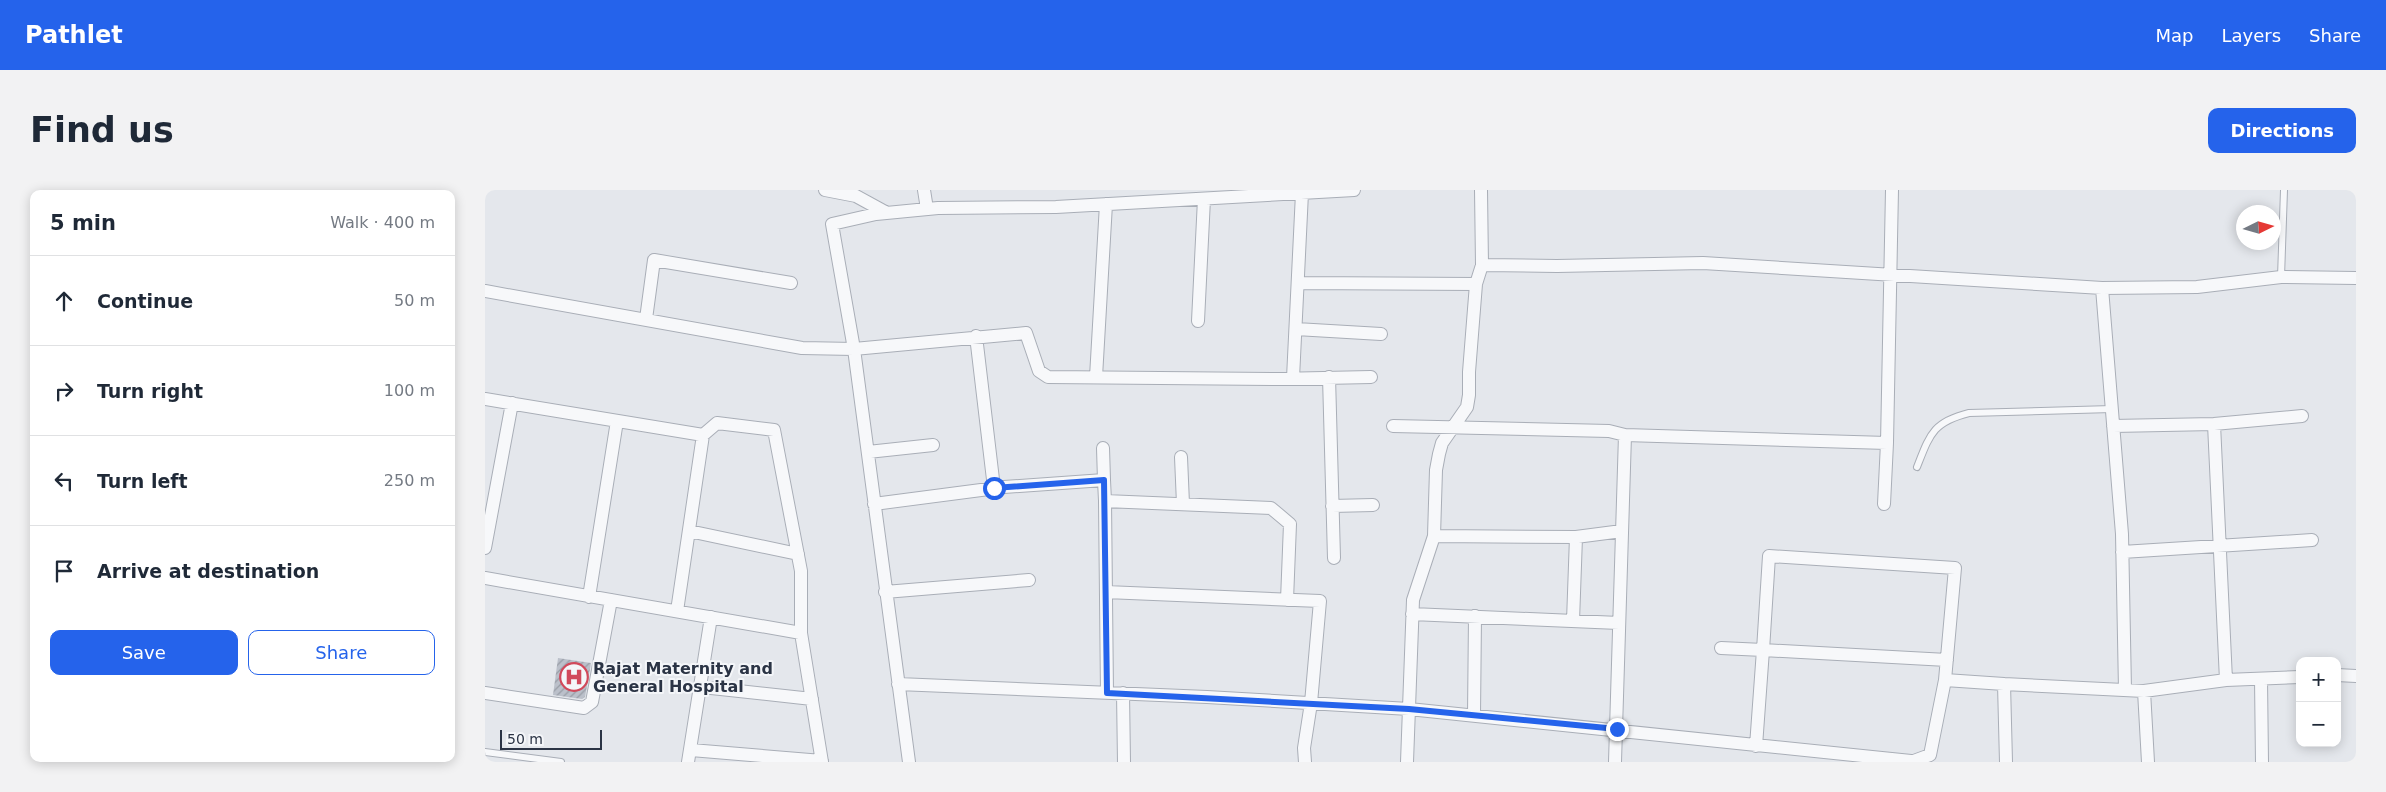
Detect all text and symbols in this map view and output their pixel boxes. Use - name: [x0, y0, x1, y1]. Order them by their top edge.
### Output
- text: Pathlet: [25, 21, 123, 49]
- text: Map: [2155, 25, 2193, 46]
- text: Layers: [2221, 25, 2281, 46]
- text: Share: [2309, 25, 2361, 46]
- button: Directions: [2208, 108, 2356, 153]
- text: Find us: [30, 110, 174, 150]
- north arrow: [2236, 205, 2281, 250]
- text: 5 min: [50, 211, 116, 235]
- text: Walk · 400 m: [330, 213, 435, 232]
- icon: ahead: [50, 287, 78, 315]
- text: Continue: [97, 290, 193, 312]
- text: 50 m: [394, 291, 435, 310]
- icon: right: [50, 377, 78, 405]
- text: Turn right: [97, 380, 203, 402]
- text: 100 m: [384, 381, 435, 400]
- icon: left: [50, 467, 78, 495]
- text: Turn left: [97, 470, 188, 492]
- text: 250 m: [384, 471, 435, 490]
- route start: [983, 477, 1006, 500]
- icon: arrive: [50, 557, 78, 585]
- text: Arrive at destination: [97, 560, 319, 582]
- button: Save: [50, 630, 238, 675]
- button: Share: [248, 630, 435, 675]
- map controls: [2296, 657, 2341, 747]
- button: +: [2296, 657, 2341, 702]
- place label: Rajat Maternity and General Hospital: [593, 659, 773, 696]
- hospital icon: Rajat Maternity and General Hospital: [559, 662, 589, 692]
- button: −: [2296, 702, 2341, 747]
- route end: [1606, 718, 1629, 741]
- scale bar: [500, 727, 603, 750]
- text: 50 m: [507, 731, 543, 747]

